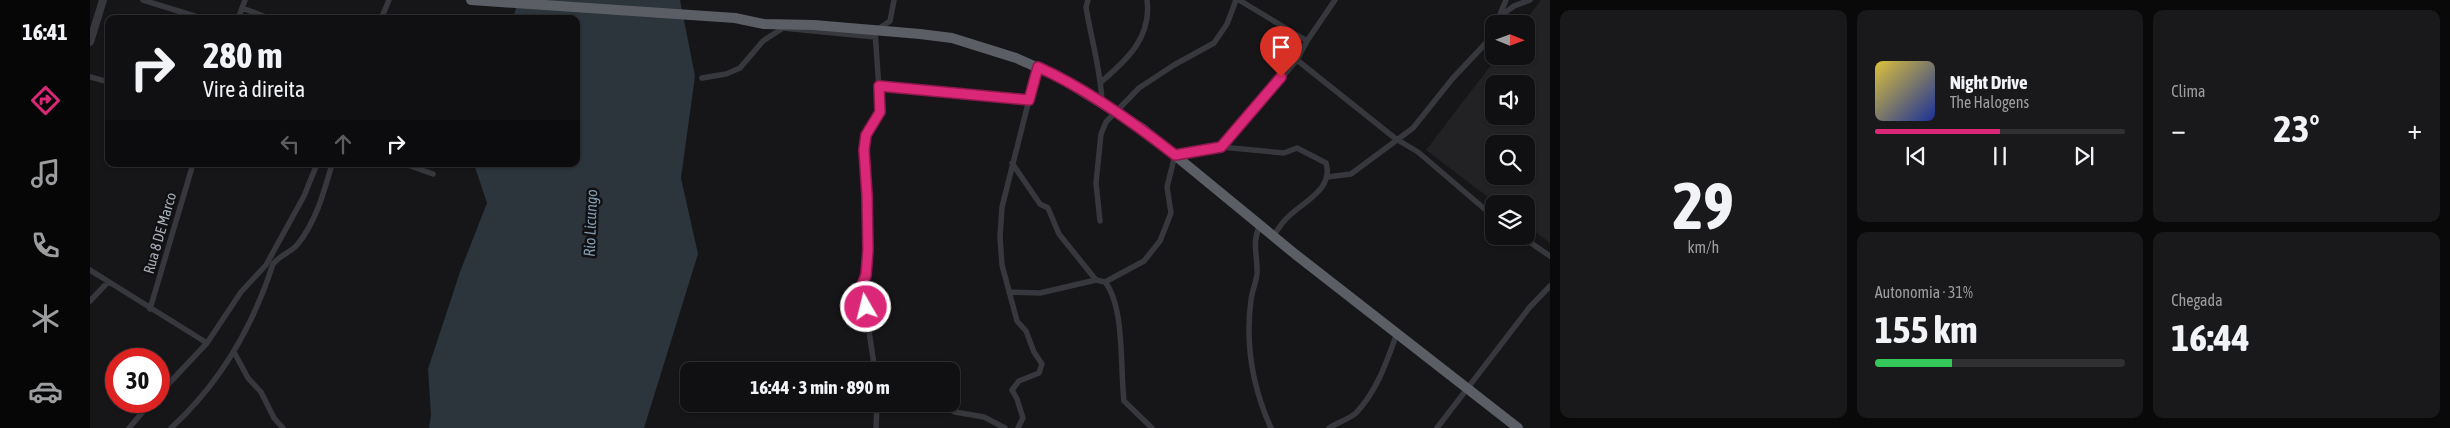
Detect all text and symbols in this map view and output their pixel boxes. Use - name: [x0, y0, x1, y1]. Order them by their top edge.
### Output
- north arrow: [1485, 15, 1535, 65]
- map controls: [1485, 15, 1535, 245]
- text: 16:41: [22, 19, 68, 45]
- pin: [1260, 26, 1302, 77]
- icon: arrive: [1267, 33, 1295, 61]
- icon: right: [120, 35, 185, 100]
- text: 280 m: [203, 35, 282, 75]
- text: Night Drive: [1950, 71, 2028, 93]
- button: sound: [1485, 75, 1535, 125]
- text: Vire à direita: [203, 76, 305, 102]
- text: Clima: [2171, 82, 2205, 100]
- icon: directions: [28, 83, 63, 118]
- text: The Halogens: [1950, 93, 2029, 111]
- text: 23°: [2274, 107, 2320, 150]
- text: −: [2171, 113, 2186, 145]
- text: +: [2407, 113, 2422, 145]
- icon: left: [276, 130, 304, 158]
- icon: ahead: [329, 130, 357, 158]
- icon: right: [382, 130, 410, 158]
- button: search: [1485, 135, 1535, 185]
- icon: previous: [1902, 142, 1930, 170]
- icon: pause: [1986, 142, 2014, 170]
- icon: next: [2070, 142, 2098, 170]
- icon: music: [28, 156, 63, 191]
- text: 29: [1673, 168, 1734, 243]
- water label: Rio Licungo: [580, 189, 601, 257]
- street label: Rua 8 DE Marco: [140, 190, 179, 275]
- button: layers: [1485, 195, 1535, 245]
- icon: phone: [28, 228, 63, 263]
- text: km/h: [1687, 238, 1719, 256]
- position arrow: [839, 280, 891, 332]
- text: Autonomia · 31%: [1875, 283, 1973, 301]
- text: Chegada: [2171, 291, 2223, 309]
- icon: climate: [28, 301, 63, 336]
- text: 155 km: [1875, 308, 1978, 351]
- text: 16:44: [2171, 316, 2250, 359]
- speed limit sign: 30: [105, 348, 170, 413]
- icon: car: [28, 374, 63, 409]
- text: 16:44 · 3 min · 890 m: [750, 376, 890, 398]

